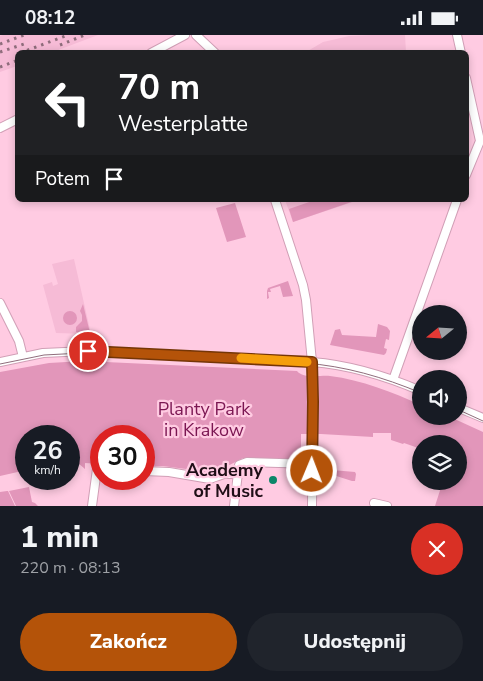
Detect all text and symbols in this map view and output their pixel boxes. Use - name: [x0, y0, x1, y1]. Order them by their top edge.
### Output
- text: 08:12: [25, 5, 75, 31]
- text: 70 m: [118, 64, 200, 111]
- icon: left: [35, 70, 100, 135]
- text: Westerplatte: [118, 109, 248, 139]
- icon: arrive: [100, 165, 128, 193]
- text: Potem: [35, 166, 90, 192]
- north arrow: [412, 305, 468, 360]
- map controls: [412, 305, 467, 490]
- pin: [67, 330, 109, 372]
- icon: arrive: [74, 337, 102, 365]
- button: sound: [412, 370, 467, 425]
- park label: Planty Park in Krakow: [158, 397, 251, 442]
- speed limit sign: 30: [90, 425, 155, 490]
- text: 26: [32, 434, 63, 468]
- button: layers: [412, 435, 467, 490]
- position arrow: [285, 444, 337, 496]
- place label: Academy of Music: [186, 458, 264, 503]
- text: km/h: [34, 462, 61, 478]
- marker: Academy of Music: [267, 474, 279, 486]
- text: 1 min: [20, 517, 99, 558]
- button: close: [411, 523, 463, 575]
- text: 220 m · 08:13: [20, 557, 121, 579]
- button: Zakończ: [20, 613, 237, 671]
- button: Udostępnij: [247, 613, 463, 671]

